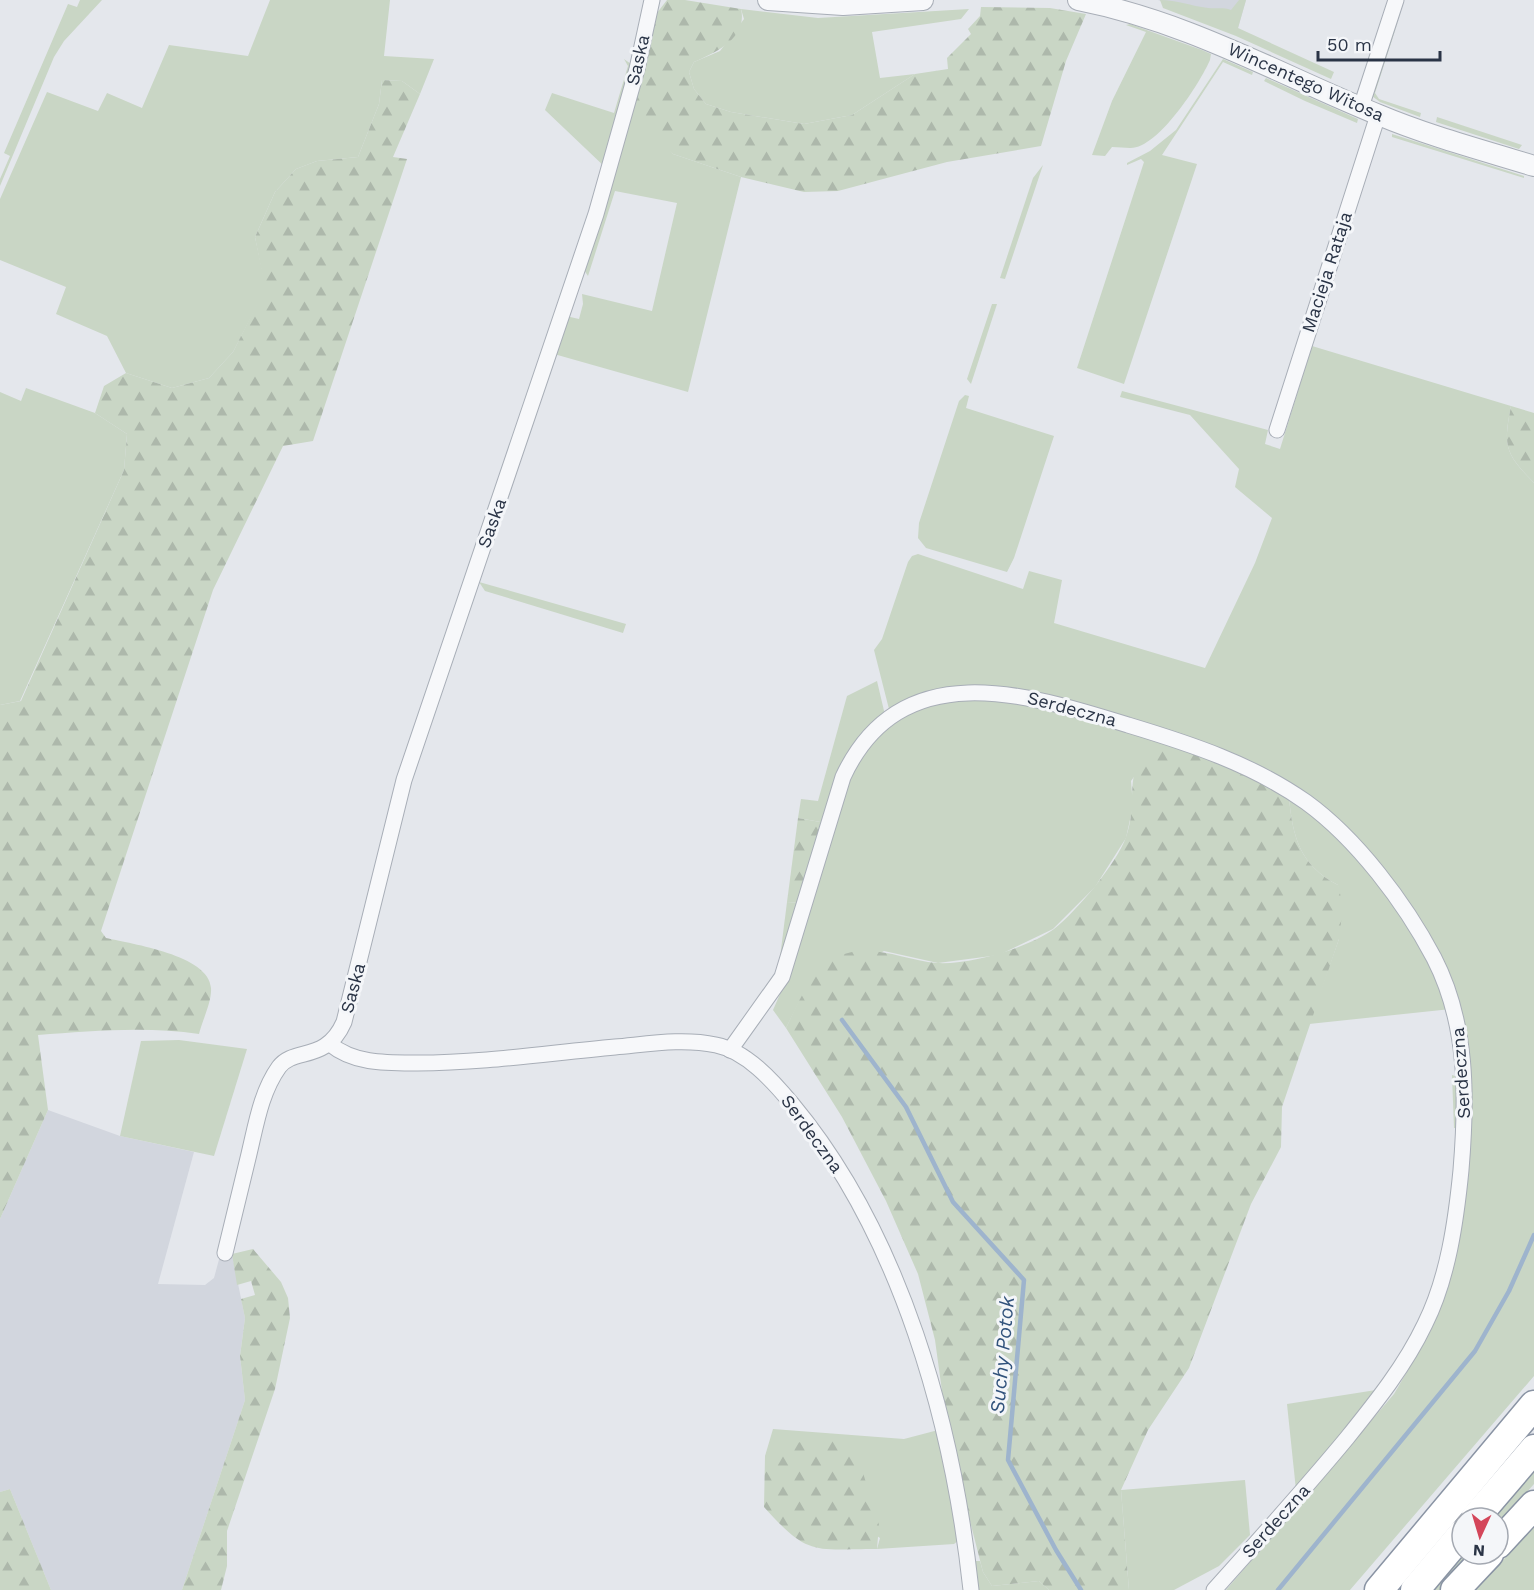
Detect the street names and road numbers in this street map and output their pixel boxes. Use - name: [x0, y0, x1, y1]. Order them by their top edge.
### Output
- street label: Saska: [622, 33, 654, 87]
- street label: Wincentego Witosa: [1225, 38, 1388, 125]
- street label: Macieja Rataja: [1297, 209, 1356, 335]
- street label: Saska: [473, 495, 510, 550]
- street label: Serdeczna: [1025, 687, 1119, 731]
- street label: Saska: [336, 960, 369, 1015]
- street label: Serdeczna: [1447, 1027, 1474, 1119]
- street label: Serdeczna: [777, 1090, 848, 1177]
- street label: Serdeczna: [1237, 1480, 1314, 1562]

